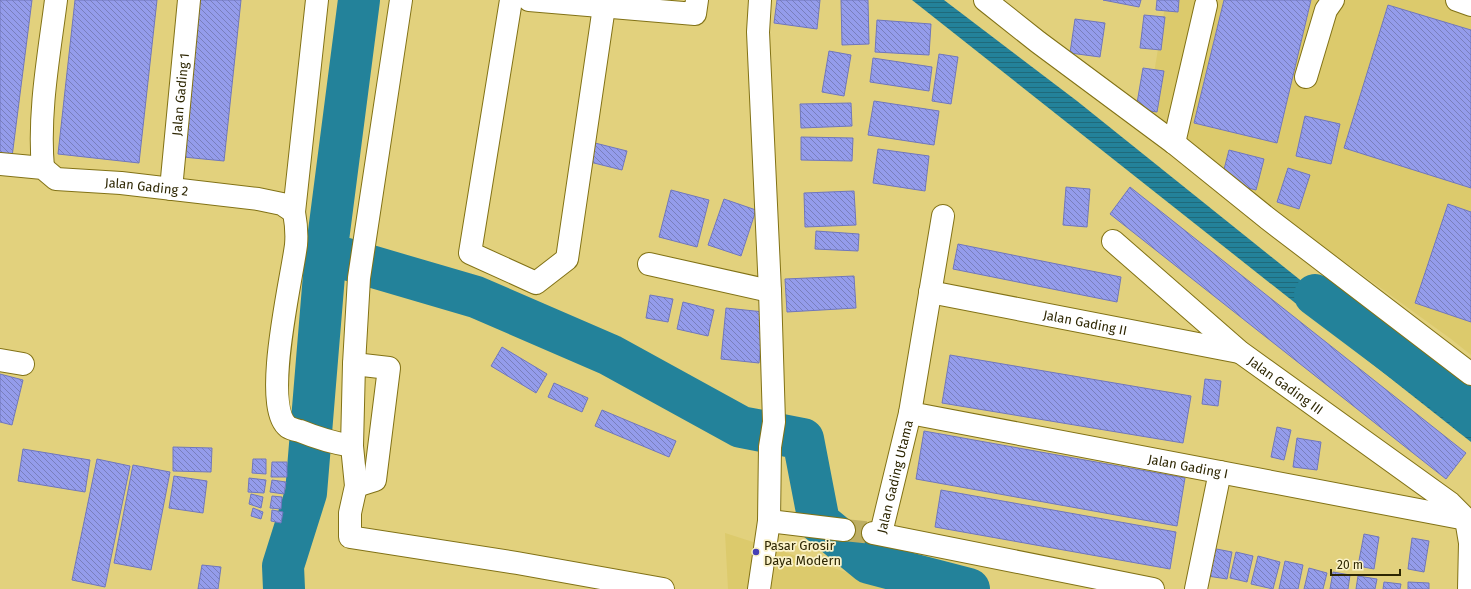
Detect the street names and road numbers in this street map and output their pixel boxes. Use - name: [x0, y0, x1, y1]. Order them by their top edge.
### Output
- street label: Jalan Gading 1: [169, 52, 192, 137]
- street label: Jalan Gading 2: [104, 175, 189, 199]
- street label: Jalan Gading II: [1042, 307, 1128, 338]
- street label: Jalan Gading III: [1245, 353, 1326, 417]
- street label: Jalan Gading Utama: [874, 419, 916, 535]
- street label: Jalan Gading I: [1147, 452, 1229, 481]

